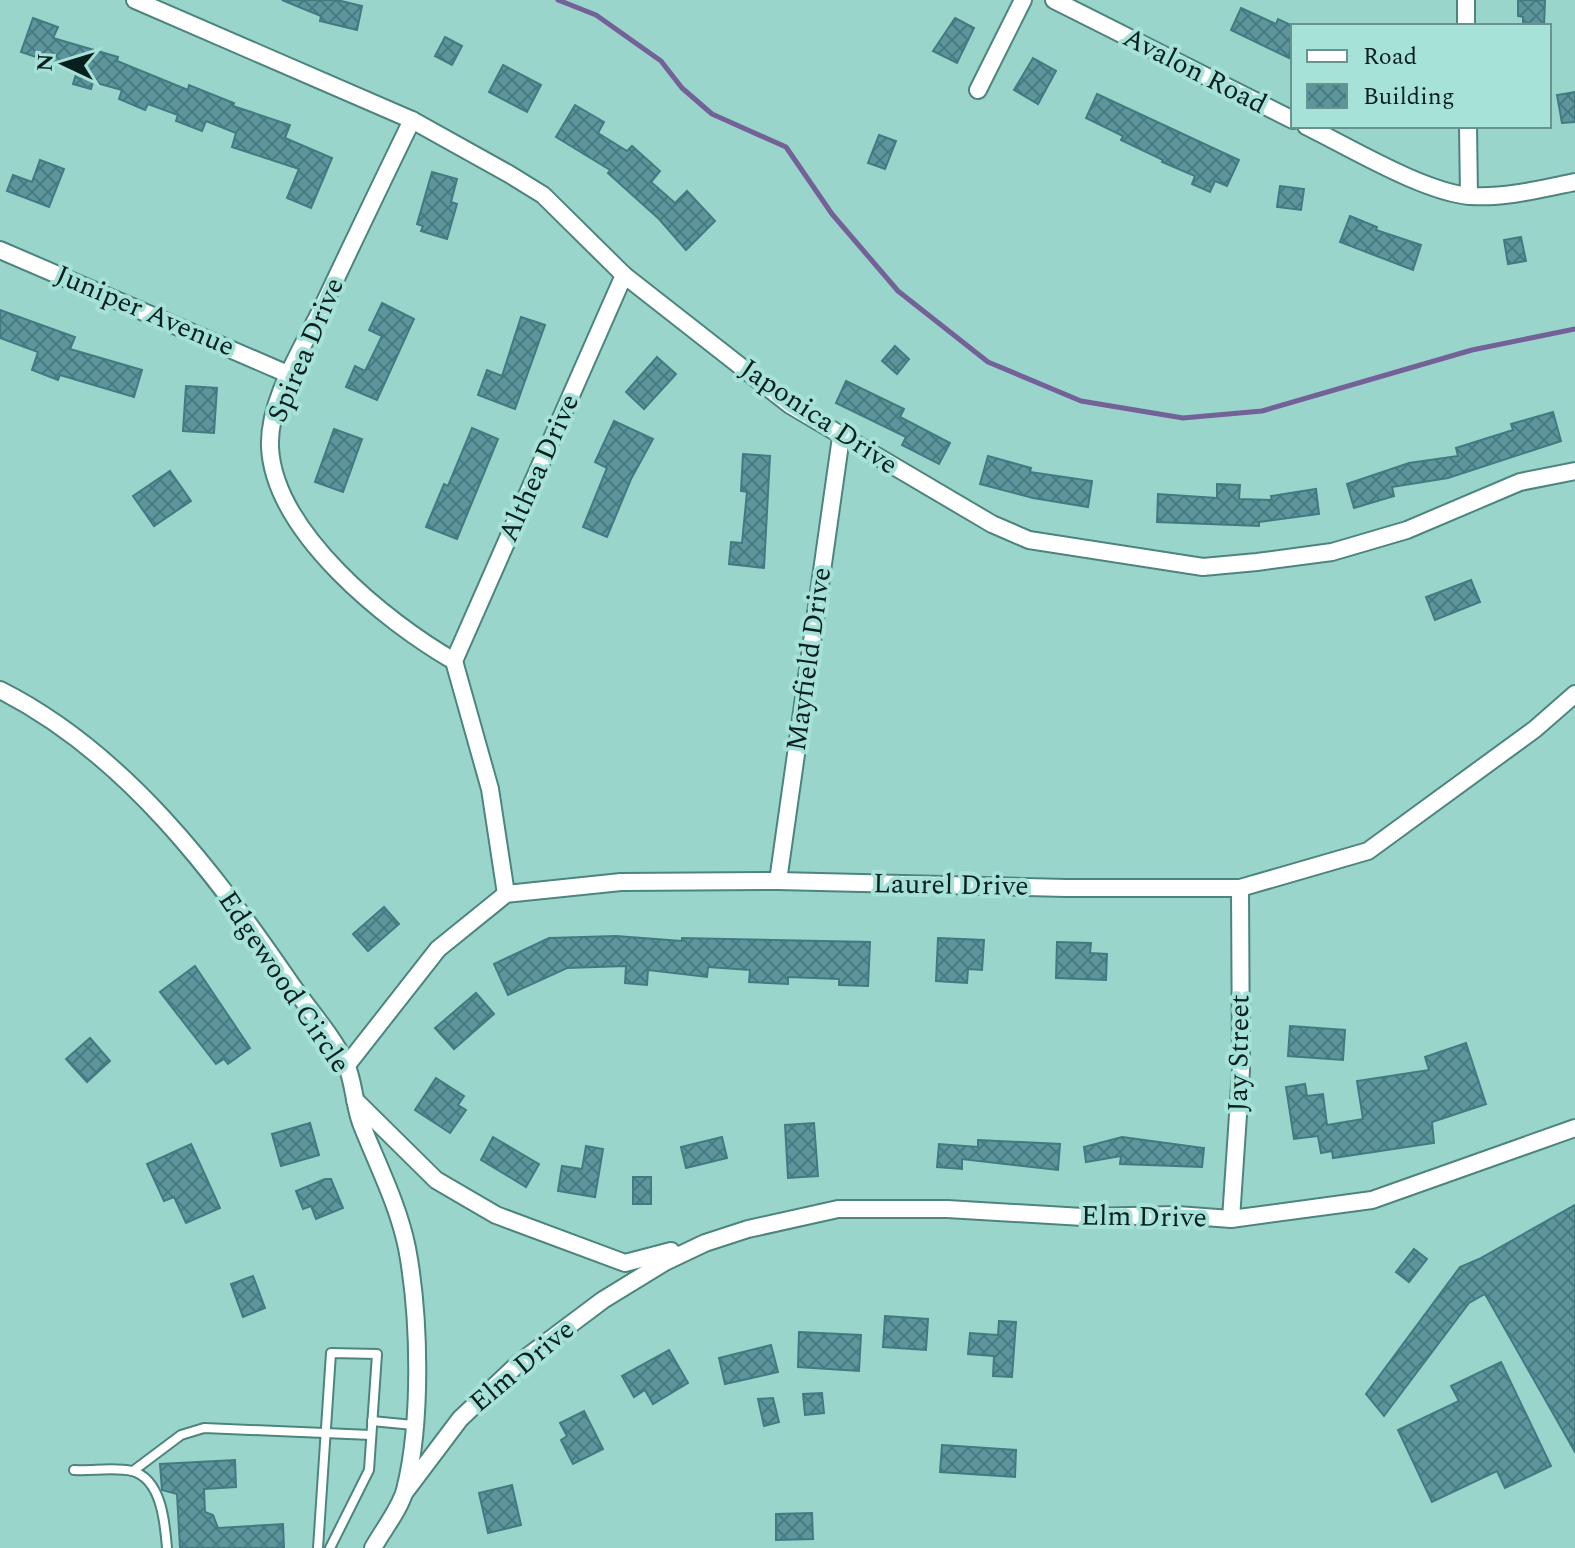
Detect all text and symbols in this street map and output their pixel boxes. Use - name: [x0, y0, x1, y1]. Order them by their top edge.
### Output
- street label: Avalon Road: [1115, 16, 1275, 126]
- north arrow: [24, 24, 104, 104]
- legend: [1291, 24, 1551, 128]
- text: Road: [1363, 39, 1417, 75]
- text: N: [28, 53, 63, 73]
- text: Building: [1363, 79, 1455, 115]
- street label: Juniper Avenue: [49, 254, 241, 368]
- street label: Spirea Drive: [256, 271, 356, 429]
- street label: Japonica Drive: [731, 348, 907, 486]
- street label: Althea Drive: [487, 387, 591, 549]
- street label: Mayfield Drive: [775, 564, 843, 754]
- street label: Laurel Drive: [873, 862, 1029, 908]
- street label: Edgewood Circle: [207, 882, 361, 1082]
- street label: Jay Street: [1216, 994, 1262, 1112]
- street label: Elm Drive: [1081, 1194, 1207, 1240]
- street label: Elm Drive: [460, 1309, 584, 1423]

